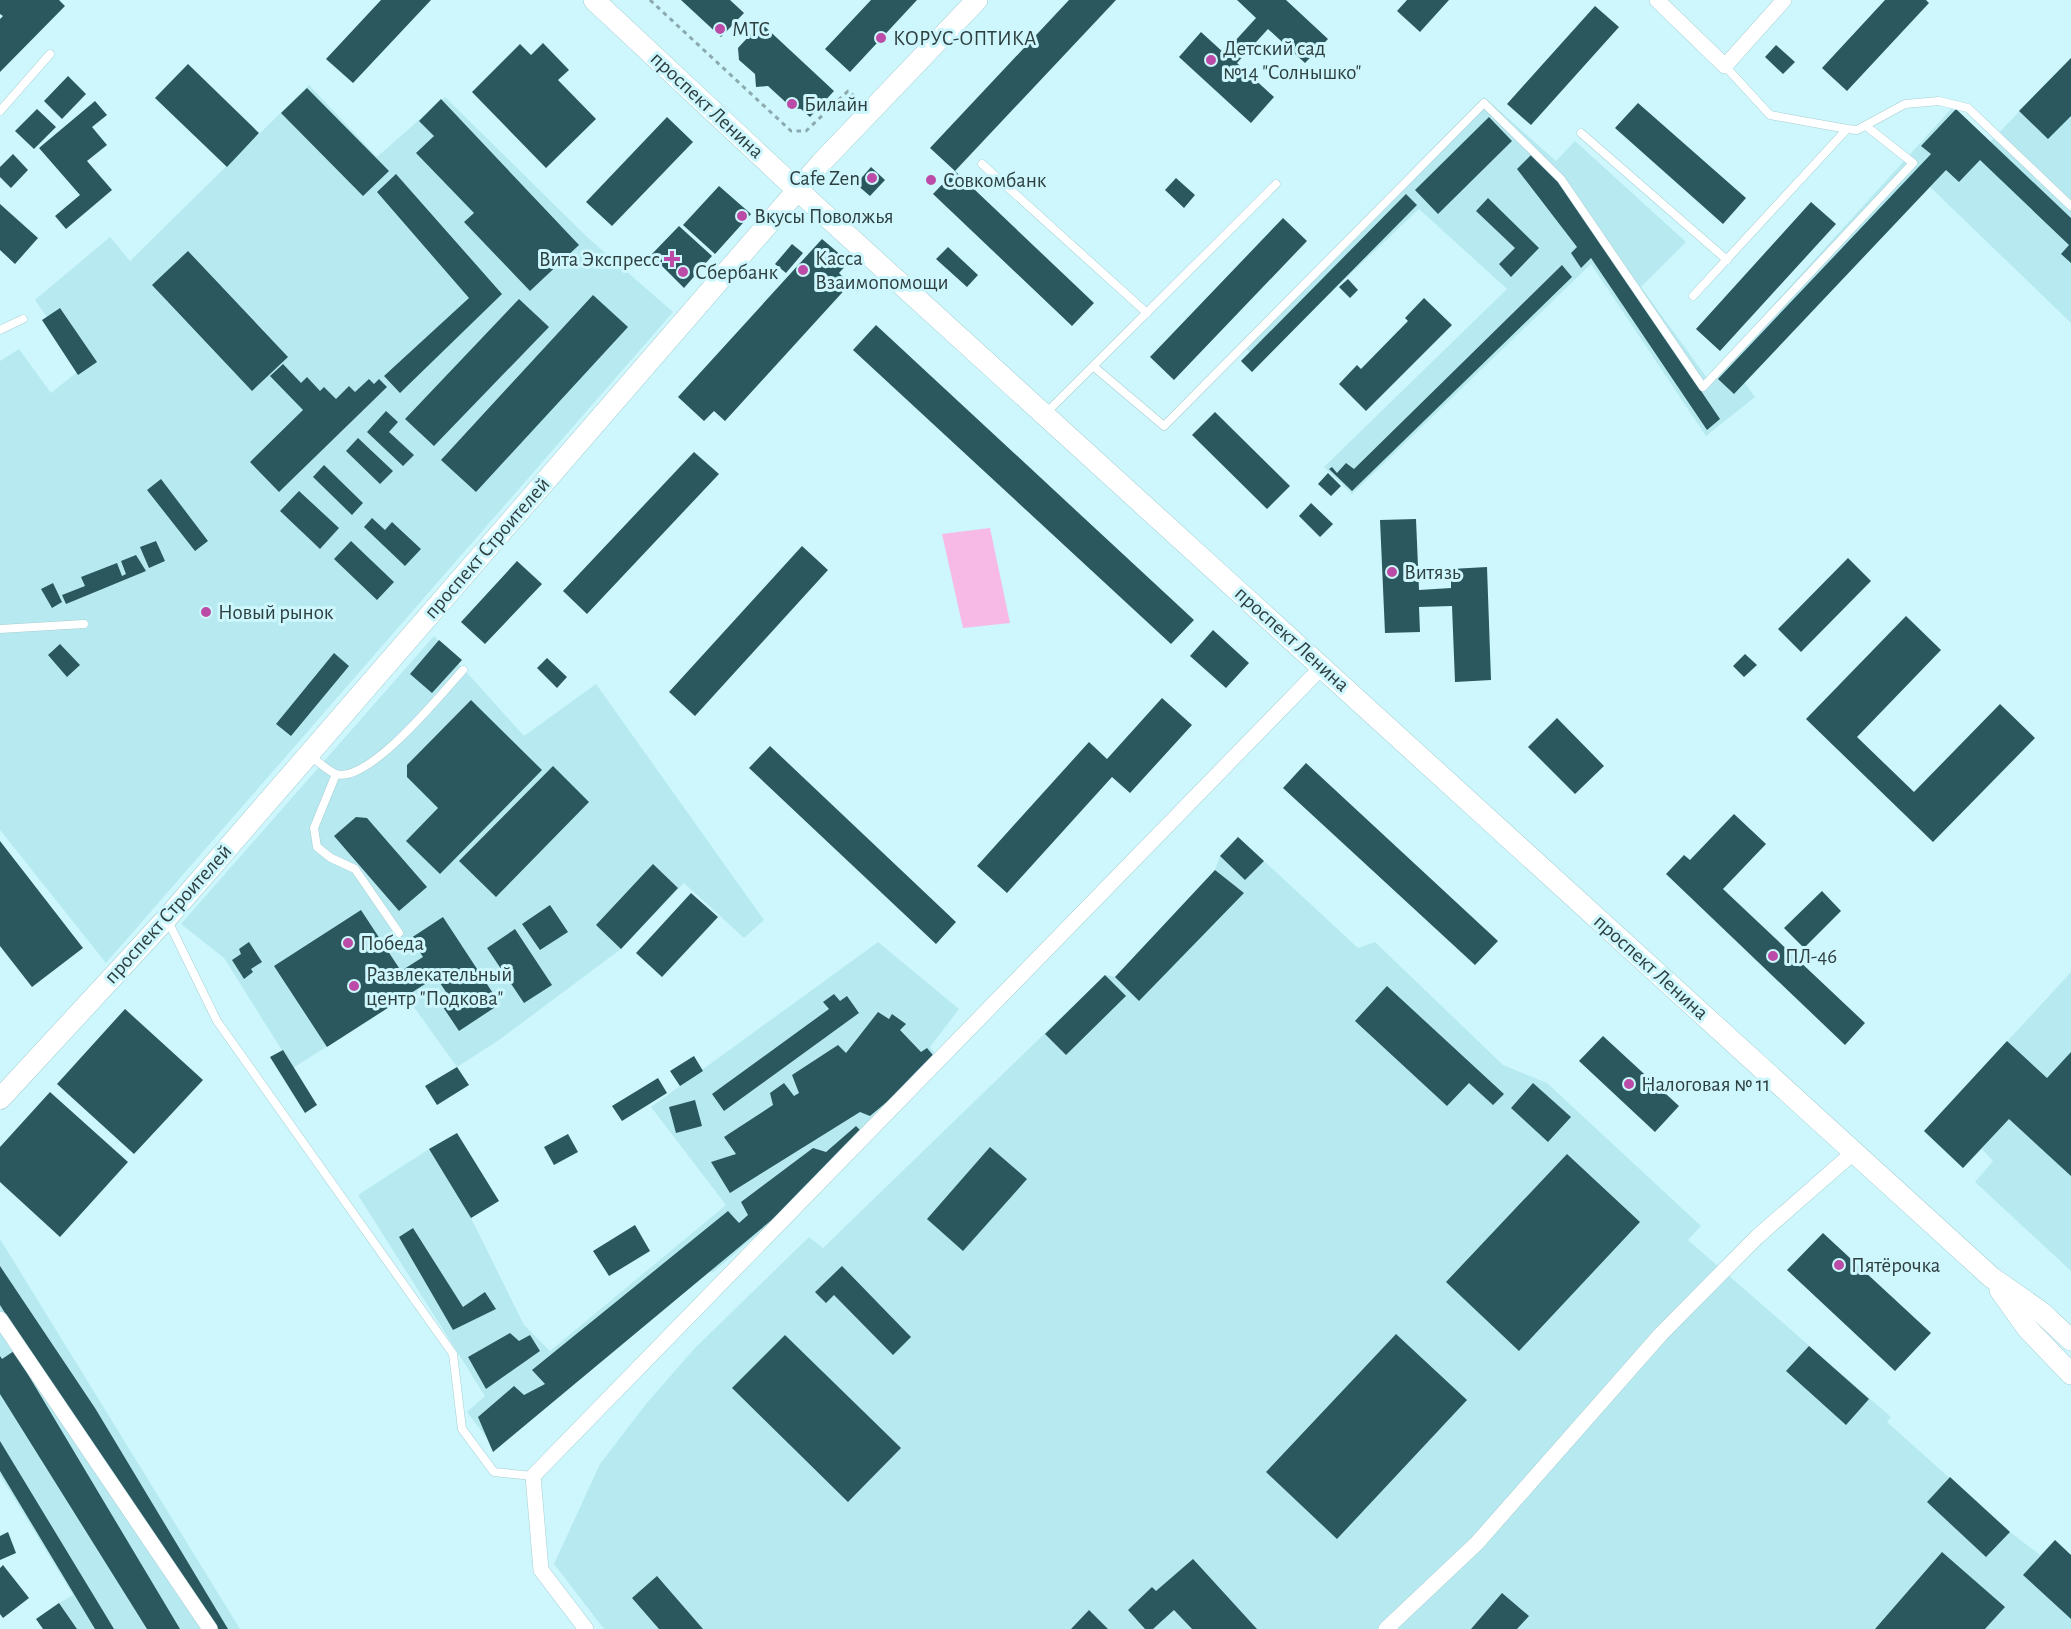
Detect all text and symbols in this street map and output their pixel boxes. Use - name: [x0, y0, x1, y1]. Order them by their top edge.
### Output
- place label: МТС: [732, 19, 770, 40]
- marker: МТС: [713, 22, 727, 36]
- place label: КОРУС-ОПТИКА: [893, 28, 1036, 49]
- marker: КОРУС-ОПТИКА: [874, 31, 888, 45]
- place label: Детский сад №14 "Солнышко": [1223, 38, 1361, 83]
- street label: проспект Ленина: [647, 48, 768, 163]
- marker: Детский сад №14 "Солнышко": [1204, 53, 1218, 67]
- place label: Билайн: [804, 94, 868, 115]
- marker: Билайн: [785, 97, 799, 111]
- place label: Cafe Zen: [789, 168, 860, 189]
- place label: Совкомбанк: [943, 170, 1047, 191]
- marker: Cafe Zen: [865, 171, 879, 185]
- marker: Совкомбанк: [924, 173, 938, 187]
- place label: Вкусы Поволжья: [754, 206, 894, 227]
- marker: Вкусы Поволжья: [735, 209, 749, 223]
- place label: Касса Взаимопомощи: [815, 248, 949, 293]
- place label: Вита Экспресс: [539, 249, 660, 270]
- marker: Вита Экспресс: [665, 252, 679, 266]
- place label: Сбербанк: [695, 262, 778, 283]
- marker: Касса Взаимопомощи: [796, 263, 810, 277]
- marker: Сбербанк: [676, 265, 690, 279]
- street label: проспект Строителей: [420, 473, 554, 623]
- place label: Витязь: [1404, 562, 1461, 583]
- marker: Витязь: [1385, 565, 1399, 579]
- street label: проспект Ленина: [1231, 582, 1354, 696]
- place label: Новый рынок: [218, 602, 334, 623]
- marker: Новый рынок: [199, 605, 213, 619]
- street label: проспект Строителей: [100, 840, 236, 988]
- street label: проспект Ленина: [1590, 910, 1713, 1024]
- place label: Победа: [360, 933, 424, 954]
- marker: Победа: [341, 936, 355, 950]
- place label: ПЛ-46: [1785, 946, 1837, 967]
- marker: ПЛ-46: [1766, 949, 1780, 963]
- place label: Развлекательный центр "Подкова": [366, 964, 512, 1009]
- marker: Развлекательный центр "Подкова": [347, 979, 361, 993]
- place label: Налоговая № 11: [1641, 1074, 1770, 1095]
- marker: Налоговая № 11: [1622, 1077, 1636, 1091]
- place label: Пятёрочка: [1851, 1255, 1941, 1276]
- marker: Пятёрочка: [1832, 1258, 1846, 1272]

